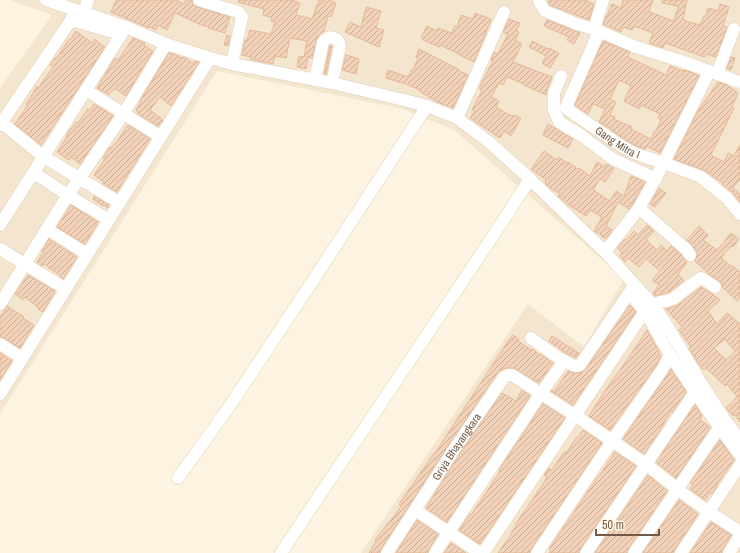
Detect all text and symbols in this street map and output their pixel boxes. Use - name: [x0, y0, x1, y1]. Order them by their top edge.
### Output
- street label: Gang Mitra I: [593, 123, 642, 162]
- street label: Griya Bhayangkara: [429, 410, 484, 483]
- scale bar: [596, 511, 659, 537]
- text: 50 m: [602, 517, 624, 533]

